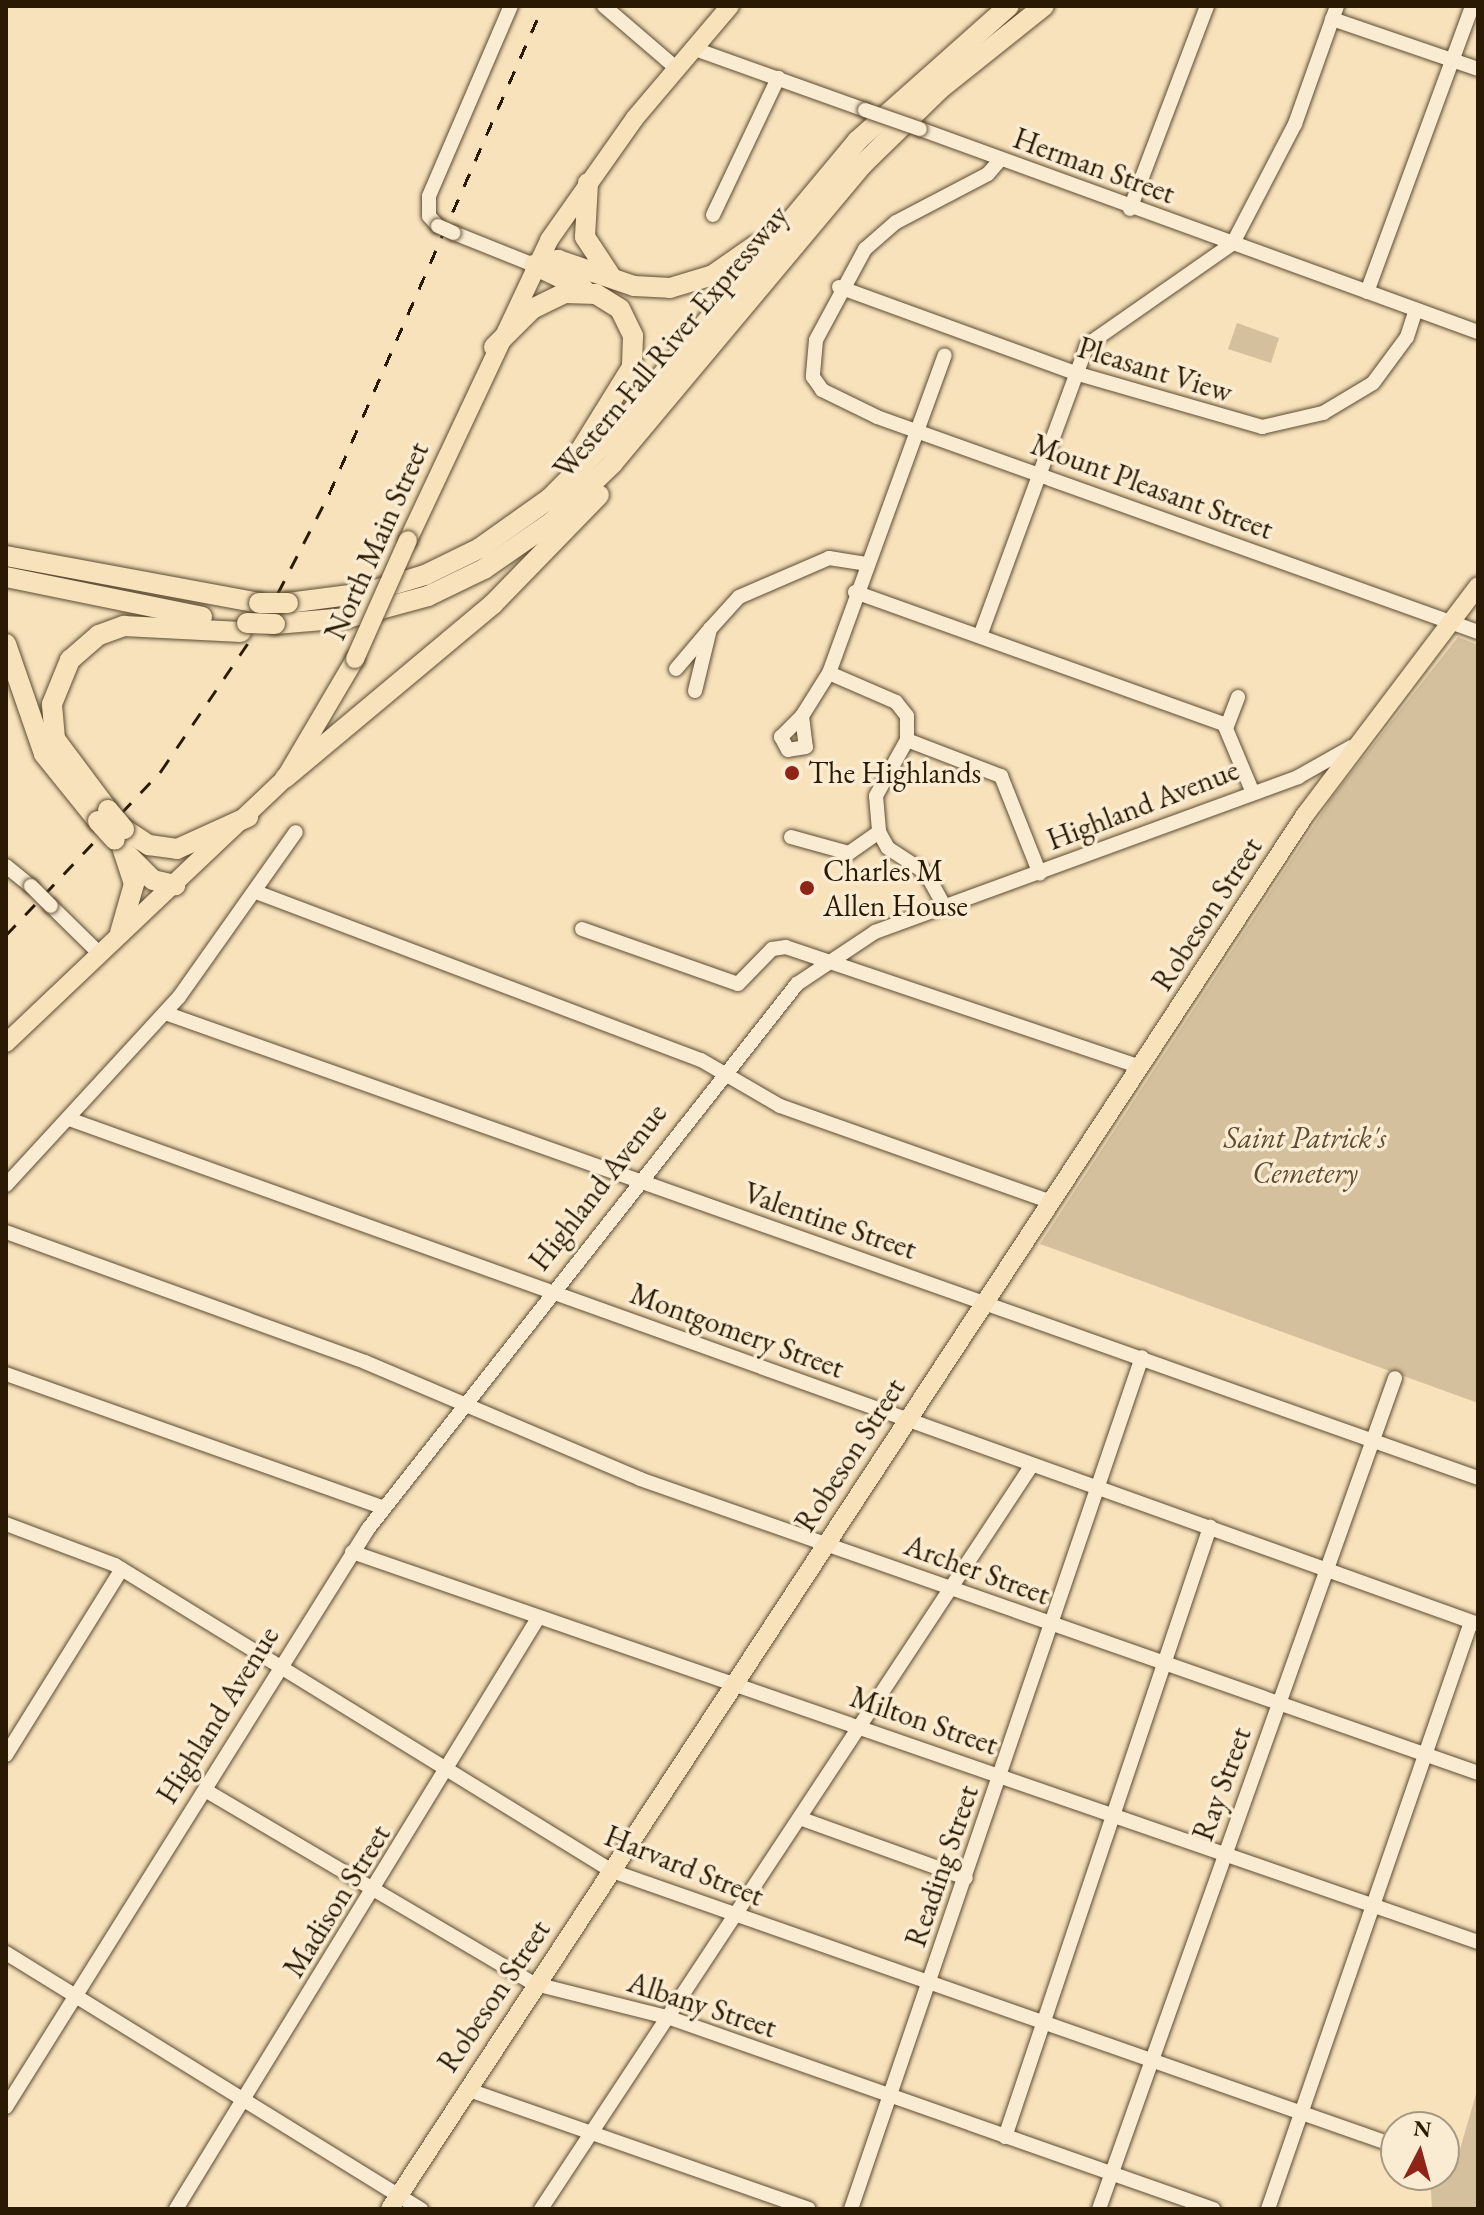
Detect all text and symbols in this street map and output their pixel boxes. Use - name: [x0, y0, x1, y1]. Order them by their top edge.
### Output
- street label: Herman Street: [1008, 120, 1180, 212]
- street label: Western Fall River Expressway: [546, 198, 796, 486]
- street label: Pleasant View: [1073, 329, 1237, 411]
- street label: Mount Pleasant Street: [1026, 427, 1278, 547]
- street label: North Main Street: [317, 436, 437, 646]
- street label: Highland Avenue: [1042, 752, 1244, 858]
- place label: The Highlands: [808, 755, 981, 791]
- marker: The Highlands: [783, 764, 801, 782]
- street label: Robeson Street: [1144, 831, 1270, 997]
- place label: Charles M Allen House: [823, 853, 968, 924]
- marker: Charles M Allen House: [798, 879, 816, 897]
- street label: Highland Avenue: [521, 1096, 675, 1278]
- park label: Saint Patrick's Cemetery: [1224, 1120, 1386, 1190]
- street label: Valentine Street: [739, 1175, 921, 1267]
- street label: Montgomery Street: [625, 1276, 849, 1386]
- street label: Robeson Street: [787, 1372, 913, 1538]
- street label: Archer Street: [899, 1527, 1055, 1613]
- street label: Highland Avenue: [149, 1620, 287, 1810]
- street label: Milton Street: [846, 1679, 1002, 1763]
- street label: Ray Street: [1185, 1722, 1259, 1846]
- street label: Reading Street: [898, 1781, 986, 1951]
- street label: Madison Street: [276, 1818, 398, 1984]
- street label: Harvard Street: [599, 1818, 769, 1914]
- street label: Robeson Street: [430, 1913, 558, 2079]
- street label: Albany Street: [623, 1964, 781, 2046]
- north arrow: [1380, 2111, 1460, 2191]
- text: N: [1412, 2113, 1433, 2144]

